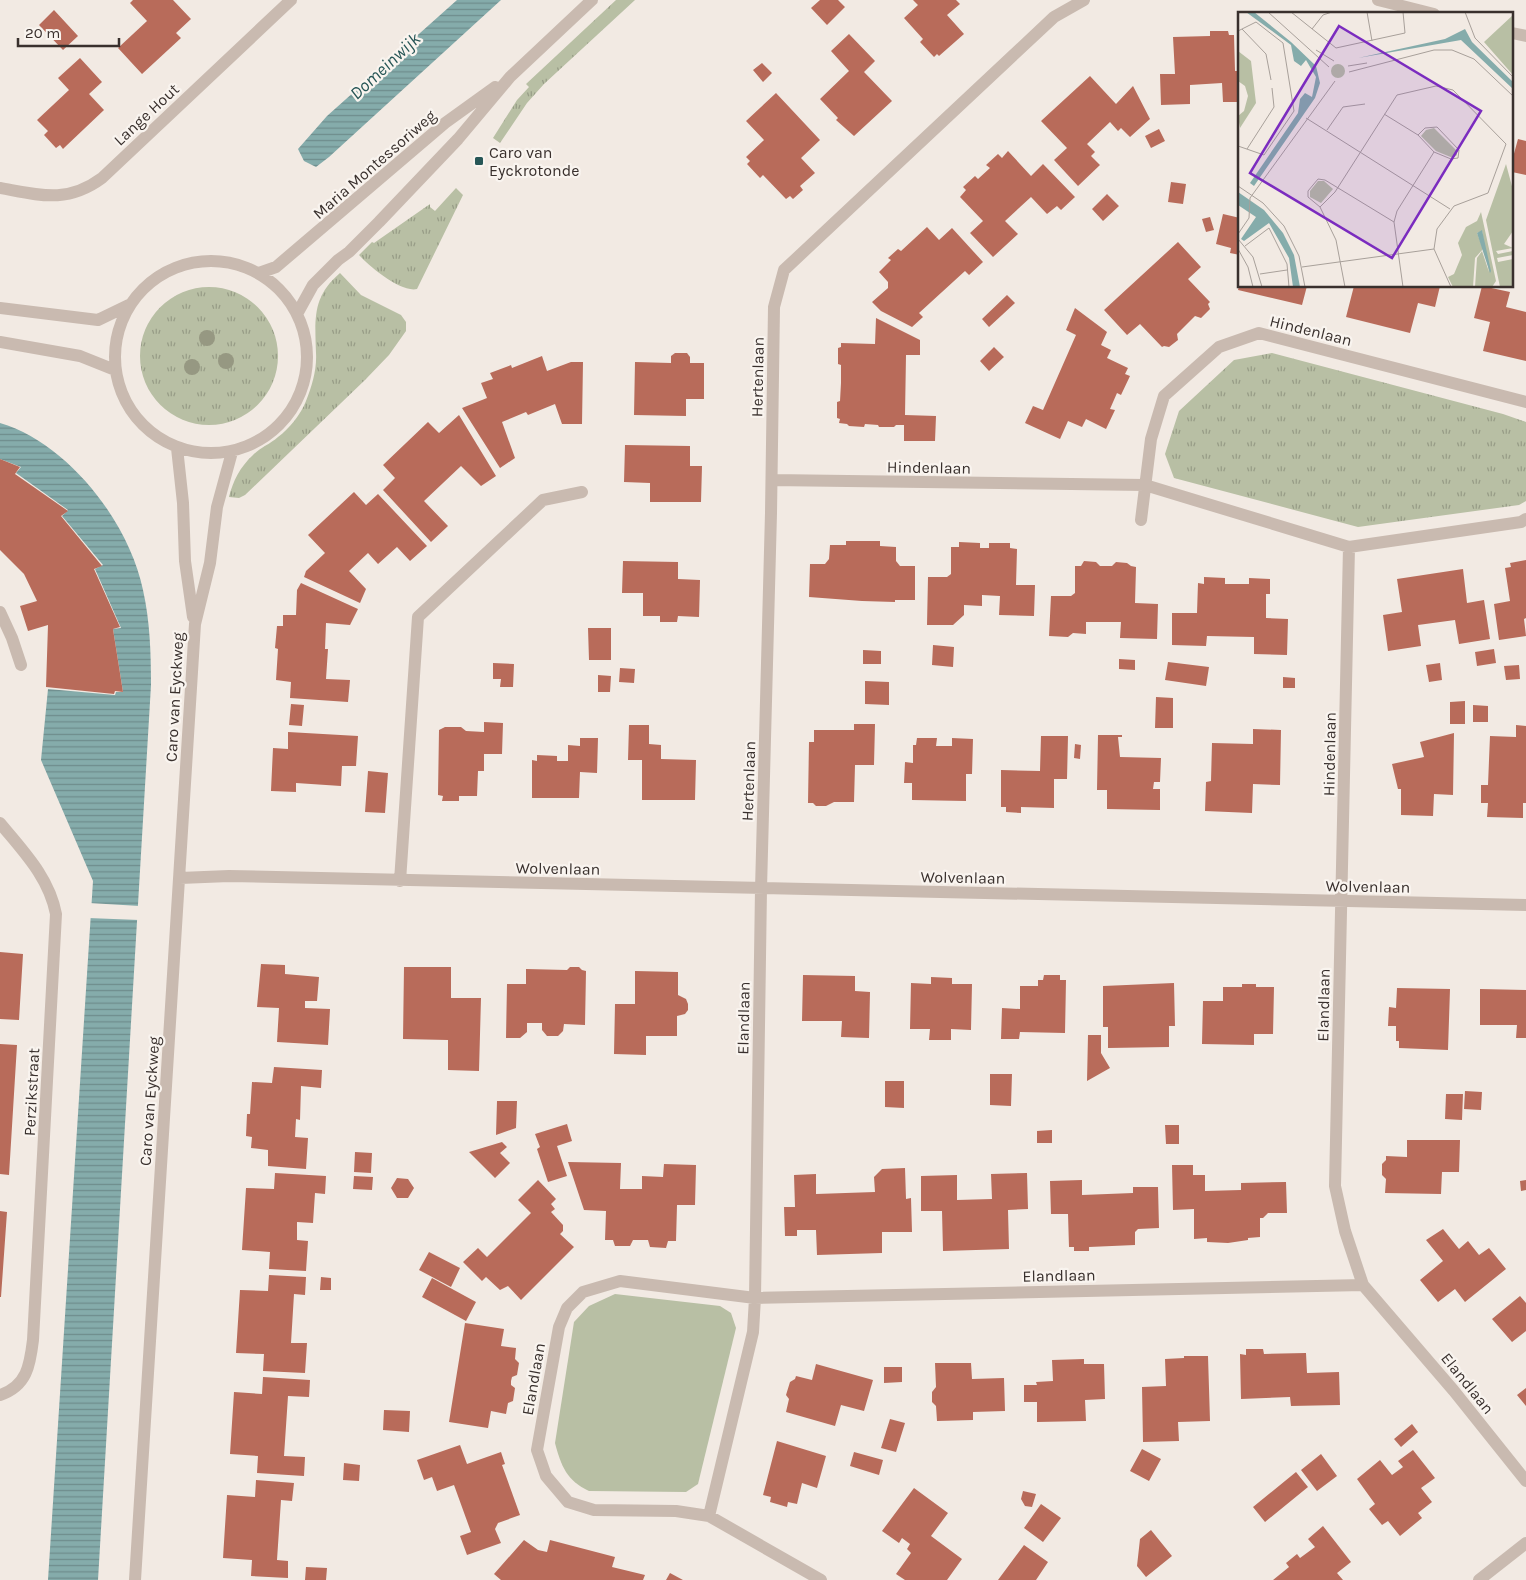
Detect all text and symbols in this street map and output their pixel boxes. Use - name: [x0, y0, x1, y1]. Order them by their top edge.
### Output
- inset map: [1238, 12, 1514, 288]
- scale bar: [18, 15, 119, 47]
- text: 20 m: [25, 24, 60, 42]
- water label: Domeinwijk: [345, 27, 425, 104]
- street label: Lange Hout: [110, 79, 183, 149]
- street label: Maria Montessoriweg: [309, 106, 440, 223]
- place label: Caro van Eyckrotonde: [489, 143, 579, 180]
- marker: Caro van Eyckrotonde: [473, 155, 485, 167]
- street label: Hindenlaan: [1268, 311, 1354, 350]
- street label: Hertenlaan: [747, 337, 768, 417]
- street label: Hindenlaan: [887, 457, 971, 478]
- street label: Caro van Eyckweg: [162, 632, 187, 762]
- street label: Hindenlaan: [1319, 712, 1340, 796]
- street label: Hertenlaan: [738, 741, 759, 821]
- street label: Wolvenlaan: [515, 858, 600, 879]
- street label: Wolvenlaan: [920, 867, 1005, 888]
- street label: Wolvenlaan: [1325, 876, 1410, 897]
- street label: Elandlaan: [1313, 968, 1334, 1042]
- street label: Elandlaan: [733, 981, 754, 1055]
- street label: Caro van Eyckweg: [135, 1036, 164, 1166]
- street label: Perzikstraat: [20, 1048, 43, 1137]
- street label: Elandlaan: [1022, 1265, 1096, 1286]
- street label: Elandlaan: [518, 1341, 549, 1417]
- street label: Elandlaan: [1437, 1349, 1498, 1418]

